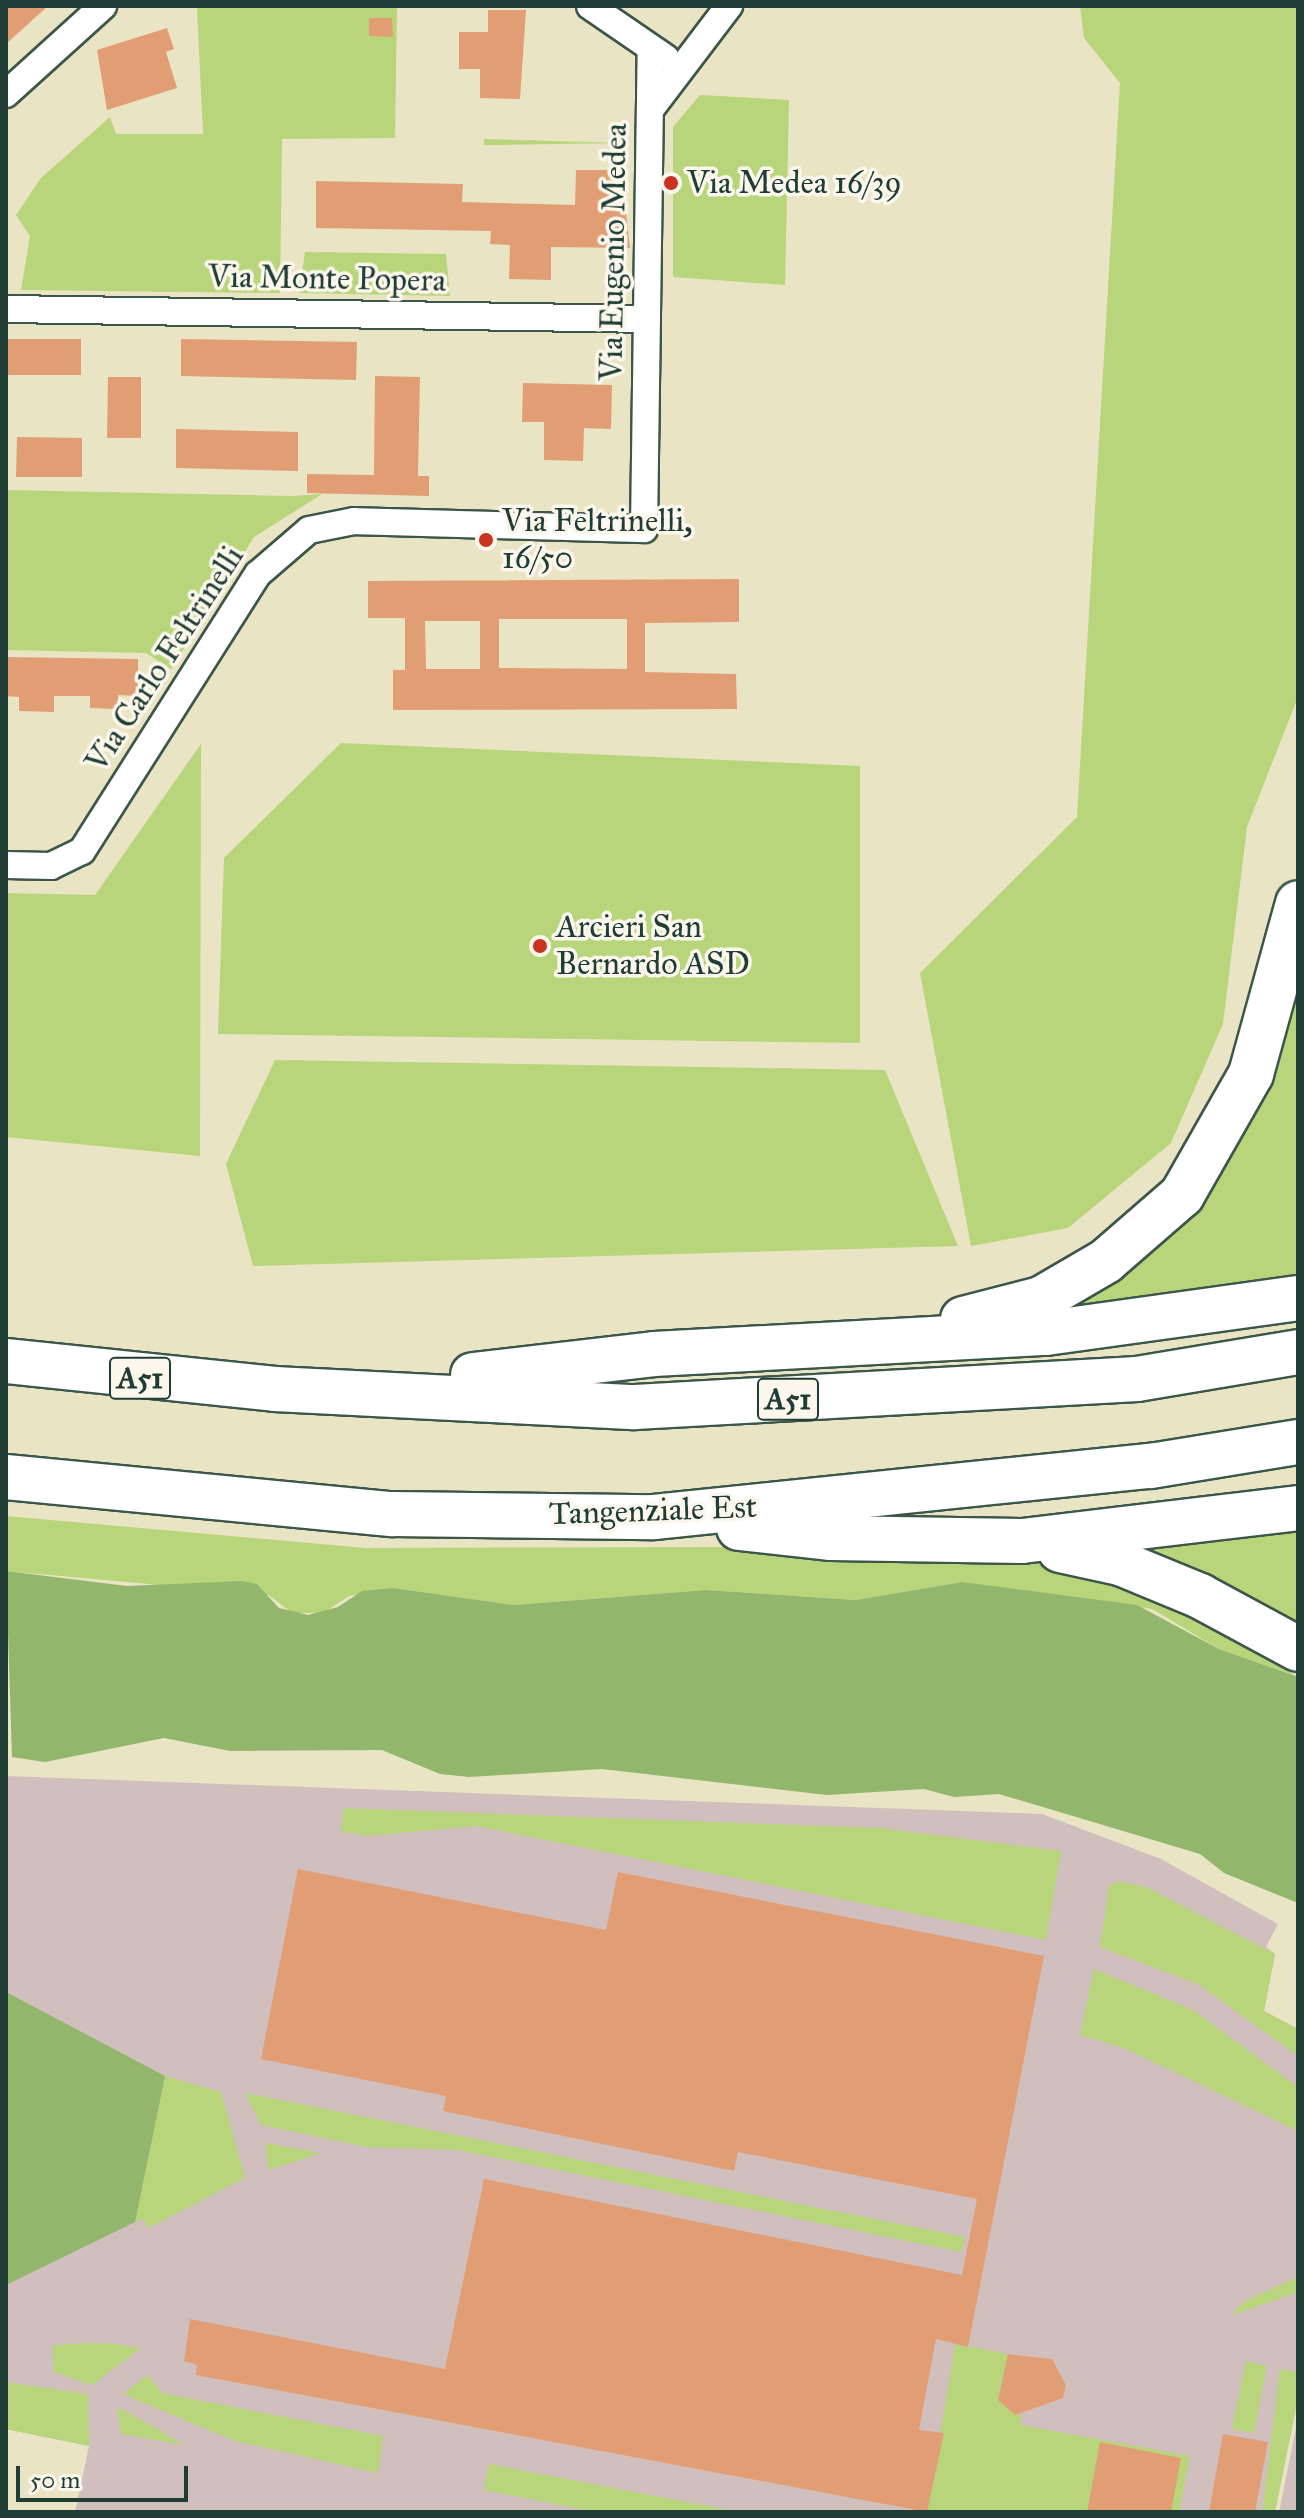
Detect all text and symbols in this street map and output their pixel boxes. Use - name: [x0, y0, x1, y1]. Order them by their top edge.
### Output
- street label: Via Eugenio Medea: [593, 123, 635, 381]
- place label: Via Medea 16/39: [687, 164, 902, 202]
- marker: Via Medea 16/39: [662, 174, 680, 192]
- street label: Via Monte Popera: [208, 258, 446, 300]
- place label: Via Feltrinelli, 16/50: [502, 503, 693, 578]
- marker: Via Feltrinelli, 16/50: [477, 531, 495, 549]
- street label: Via Carlo Feltrinelli: [78, 539, 252, 779]
- place label: Arcieri San Bernardo ASD: [556, 909, 750, 984]
- marker: Arcieri San Bernardo ASD: [531, 937, 549, 955]
- road number: A51: [108, 1352, 172, 1404]
- road number: A51: [756, 1373, 820, 1425]
- street label: Tangenziale Est: [548, 1488, 758, 1534]
- scale bar: [20, 2450, 192, 2500]
- text: 50 m: [30, 2465, 80, 2495]

